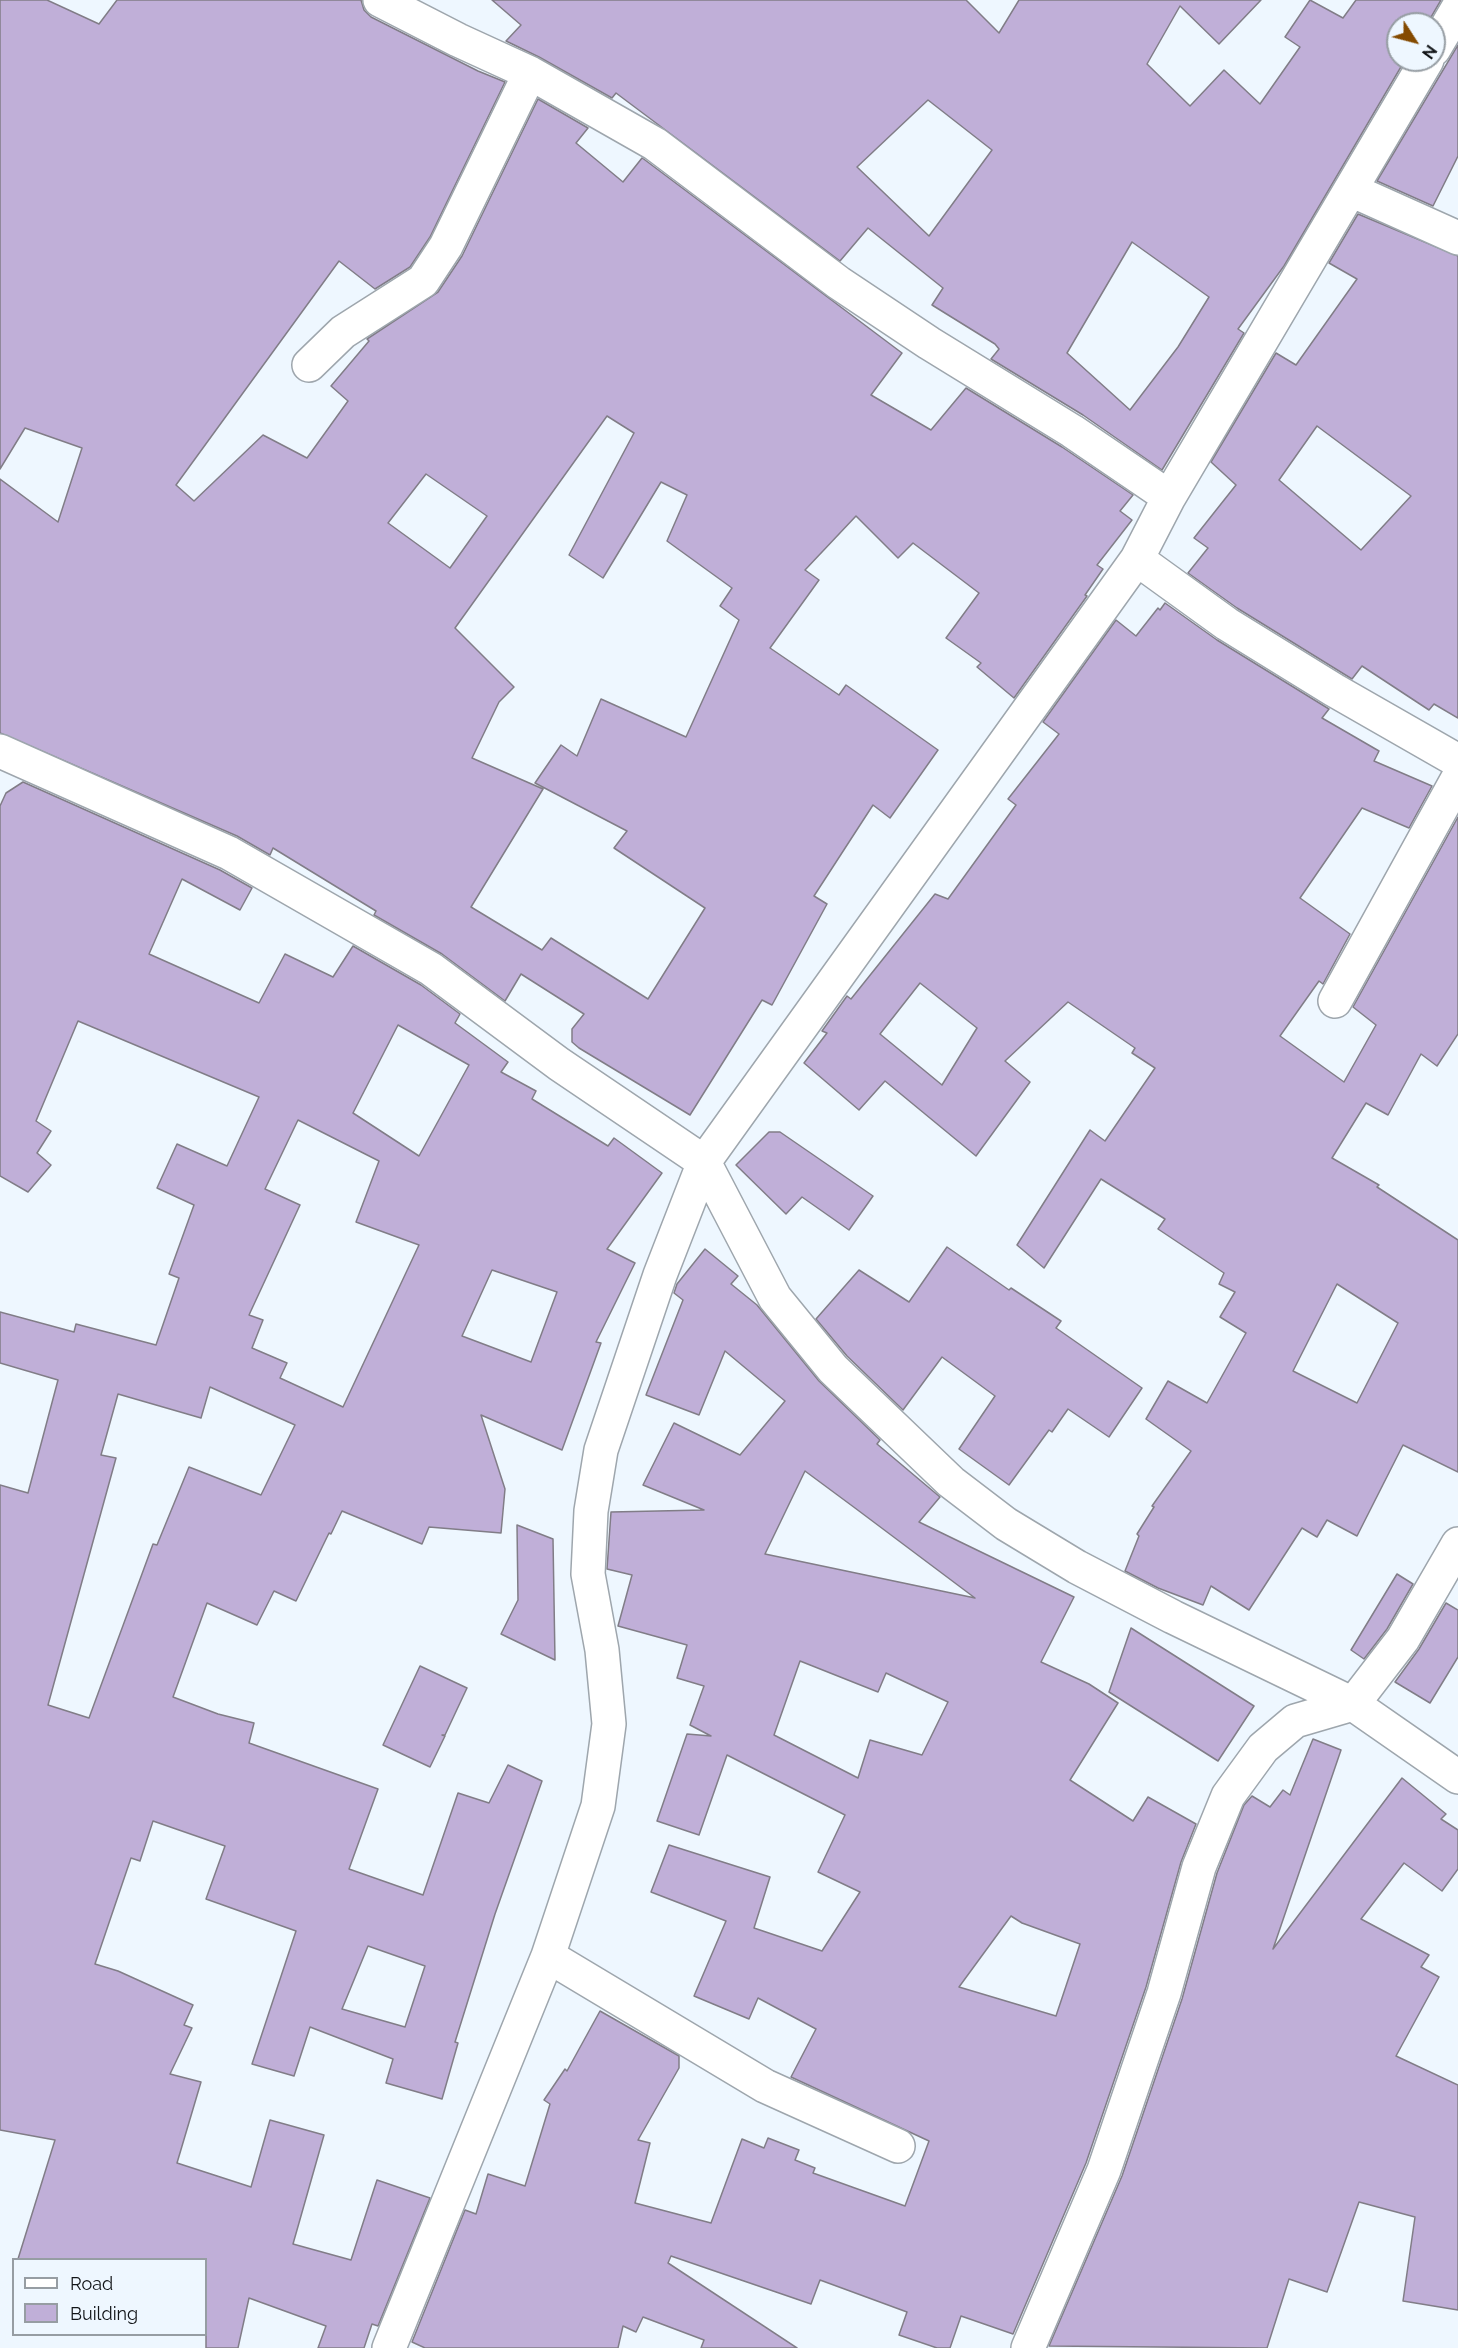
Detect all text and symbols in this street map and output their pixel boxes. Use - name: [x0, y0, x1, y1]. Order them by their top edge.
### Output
- north arrow: [1386, 12, 1446, 72]
- text: N: [1418, 41, 1441, 62]
- legend: [12, 2258, 207, 2336]
- text: Road: [70, 2273, 113, 2294]
- text: Building: [70, 2303, 138, 2324]

